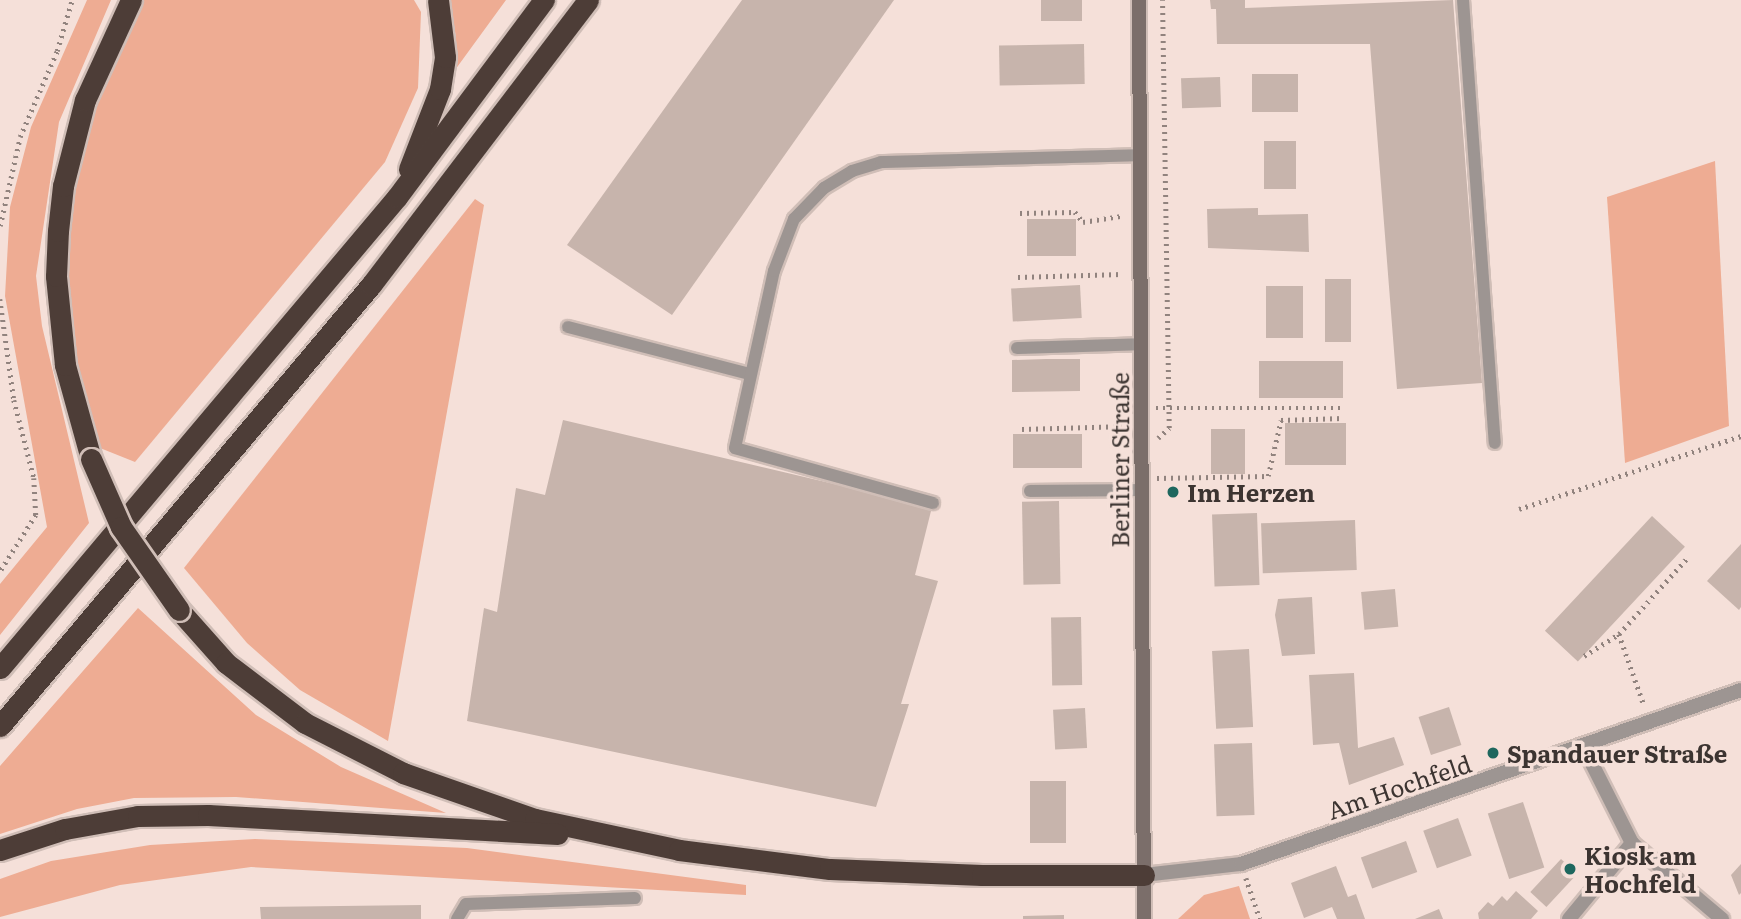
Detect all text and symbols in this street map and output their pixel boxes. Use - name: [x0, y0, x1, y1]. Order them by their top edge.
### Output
- street label: Berliner Straße: [1105, 372, 1133, 548]
- place label: Im Herzen: [1187, 478, 1315, 506]
- marker: Im Herzen: [1165, 484, 1181, 500]
- place label: Spandauer Straße: [1507, 739, 1727, 767]
- marker: Spandauer Straße: [1485, 745, 1501, 761]
- street label: Am Hochfeld: [1323, 748, 1475, 824]
- place label: Kiosk am Hochfeld: [1584, 841, 1697, 897]
- marker: Kiosk am Hochfeld: [1562, 861, 1578, 877]

